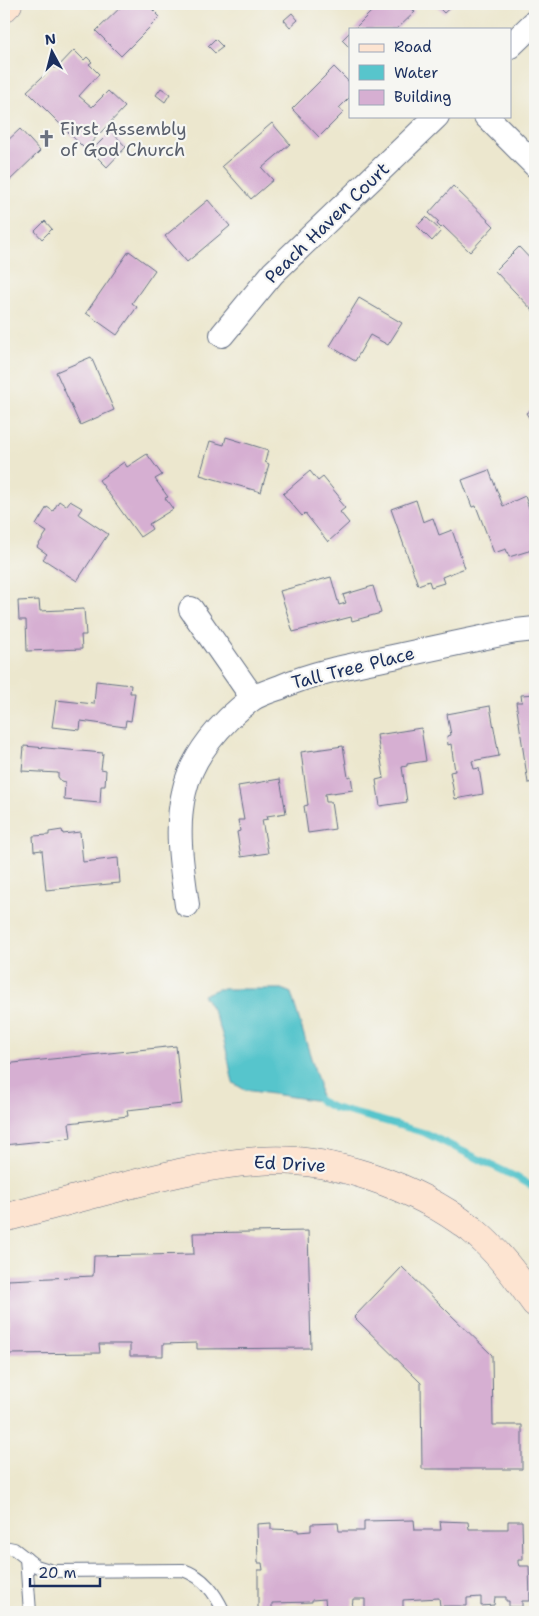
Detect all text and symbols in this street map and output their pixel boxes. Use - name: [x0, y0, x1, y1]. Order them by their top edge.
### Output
- north arrow: [28, 28, 78, 78]
- legend: [349, 28, 512, 118]
- text: N: [44, 29, 57, 49]
- text: Road: [394, 37, 432, 57]
- text: Water: [394, 63, 438, 83]
- text: Building: [394, 87, 451, 107]
- place label: First Assembly of God Church: [60, 117, 187, 162]
- church icon: First Assembly of God Church: [36, 129, 56, 149]
- street label: Peach Haven Court: [259, 157, 395, 289]
- street label: Tall Tree Place: [289, 641, 417, 695]
- street label: Ed Drive: [253, 1150, 327, 1178]
- scale bar: [30, 1556, 100, 1588]
- text: 20 m: [38, 1563, 77, 1583]

